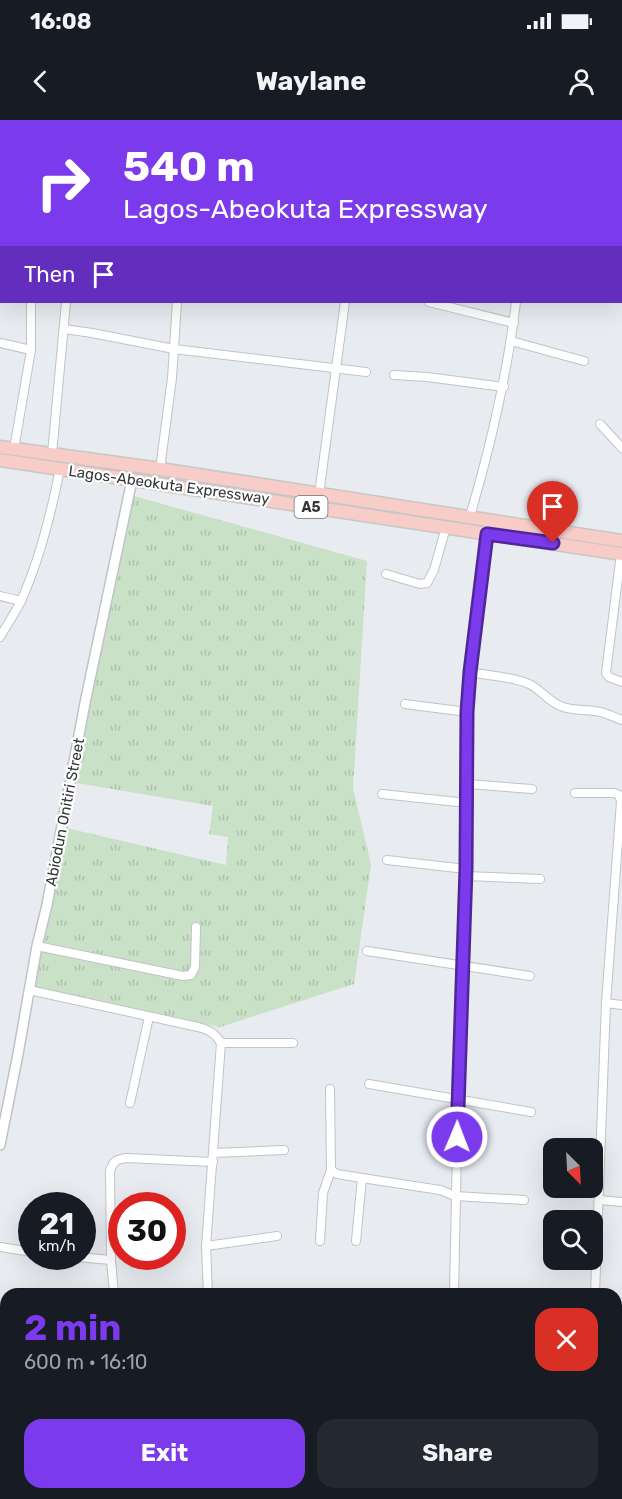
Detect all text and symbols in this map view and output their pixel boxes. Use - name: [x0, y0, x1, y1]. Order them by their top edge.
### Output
- text: 16:08: [30, 8, 92, 35]
- icon: back: [24, 65, 57, 98]
- text: Waylane: [256, 65, 366, 97]
- icon: person: [565, 65, 598, 98]
- text: 540 m: [123, 142, 255, 192]
- icon: right: [24, 144, 102, 222]
- text: Lagos-Abeokuta Expressway: [123, 193, 488, 225]
- icon: arrive: [87, 258, 120, 291]
- text: Then: [24, 261, 75, 288]
- street label: Lagos-Abeokuta Expressway: [67, 462, 271, 508]
- pin: [527, 481, 578, 543]
- icon: arrive: [536, 490, 569, 523]
- road number: A5: [294, 496, 328, 518]
- street label: Abiodun Onitiri Street: [42, 736, 88, 888]
- position arrow: [425, 1105, 489, 1169]
- north arrow: [543, 1138, 603, 1198]
- map controls: [543, 1138, 603, 1270]
- speed limit sign: 30: [108, 1192, 186, 1270]
- text: 21: [40, 1206, 74, 1242]
- button: search: [543, 1210, 603, 1270]
- text: km/h: [38, 1237, 76, 1255]
- text: 2 min: [24, 1306, 122, 1349]
- button: close: [535, 1308, 598, 1371]
- text: 600 m · 16:10: [24, 1350, 148, 1374]
- button: Exit: [24, 1419, 305, 1488]
- button: Share: [317, 1419, 598, 1488]

